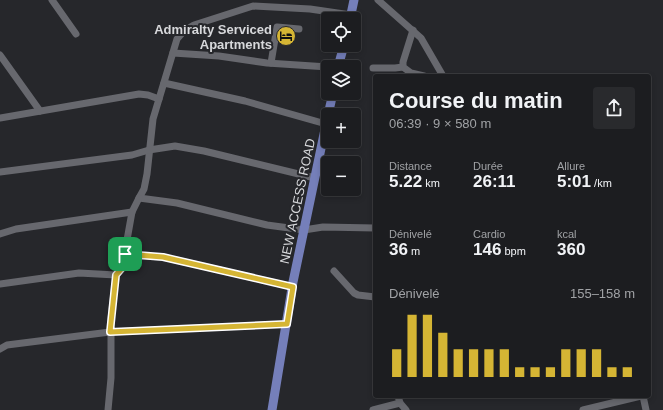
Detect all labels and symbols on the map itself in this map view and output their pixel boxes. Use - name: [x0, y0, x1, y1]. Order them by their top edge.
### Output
- place label: Admiralty Serviced Apartments: [154, 22, 272, 52]
- hotel icon: Admiralty Serviced Apartments: [275, 25, 297, 47]
- street label: NEW ACCESS ROAD: [277, 137, 318, 265]
- pin: [108, 237, 142, 271]

